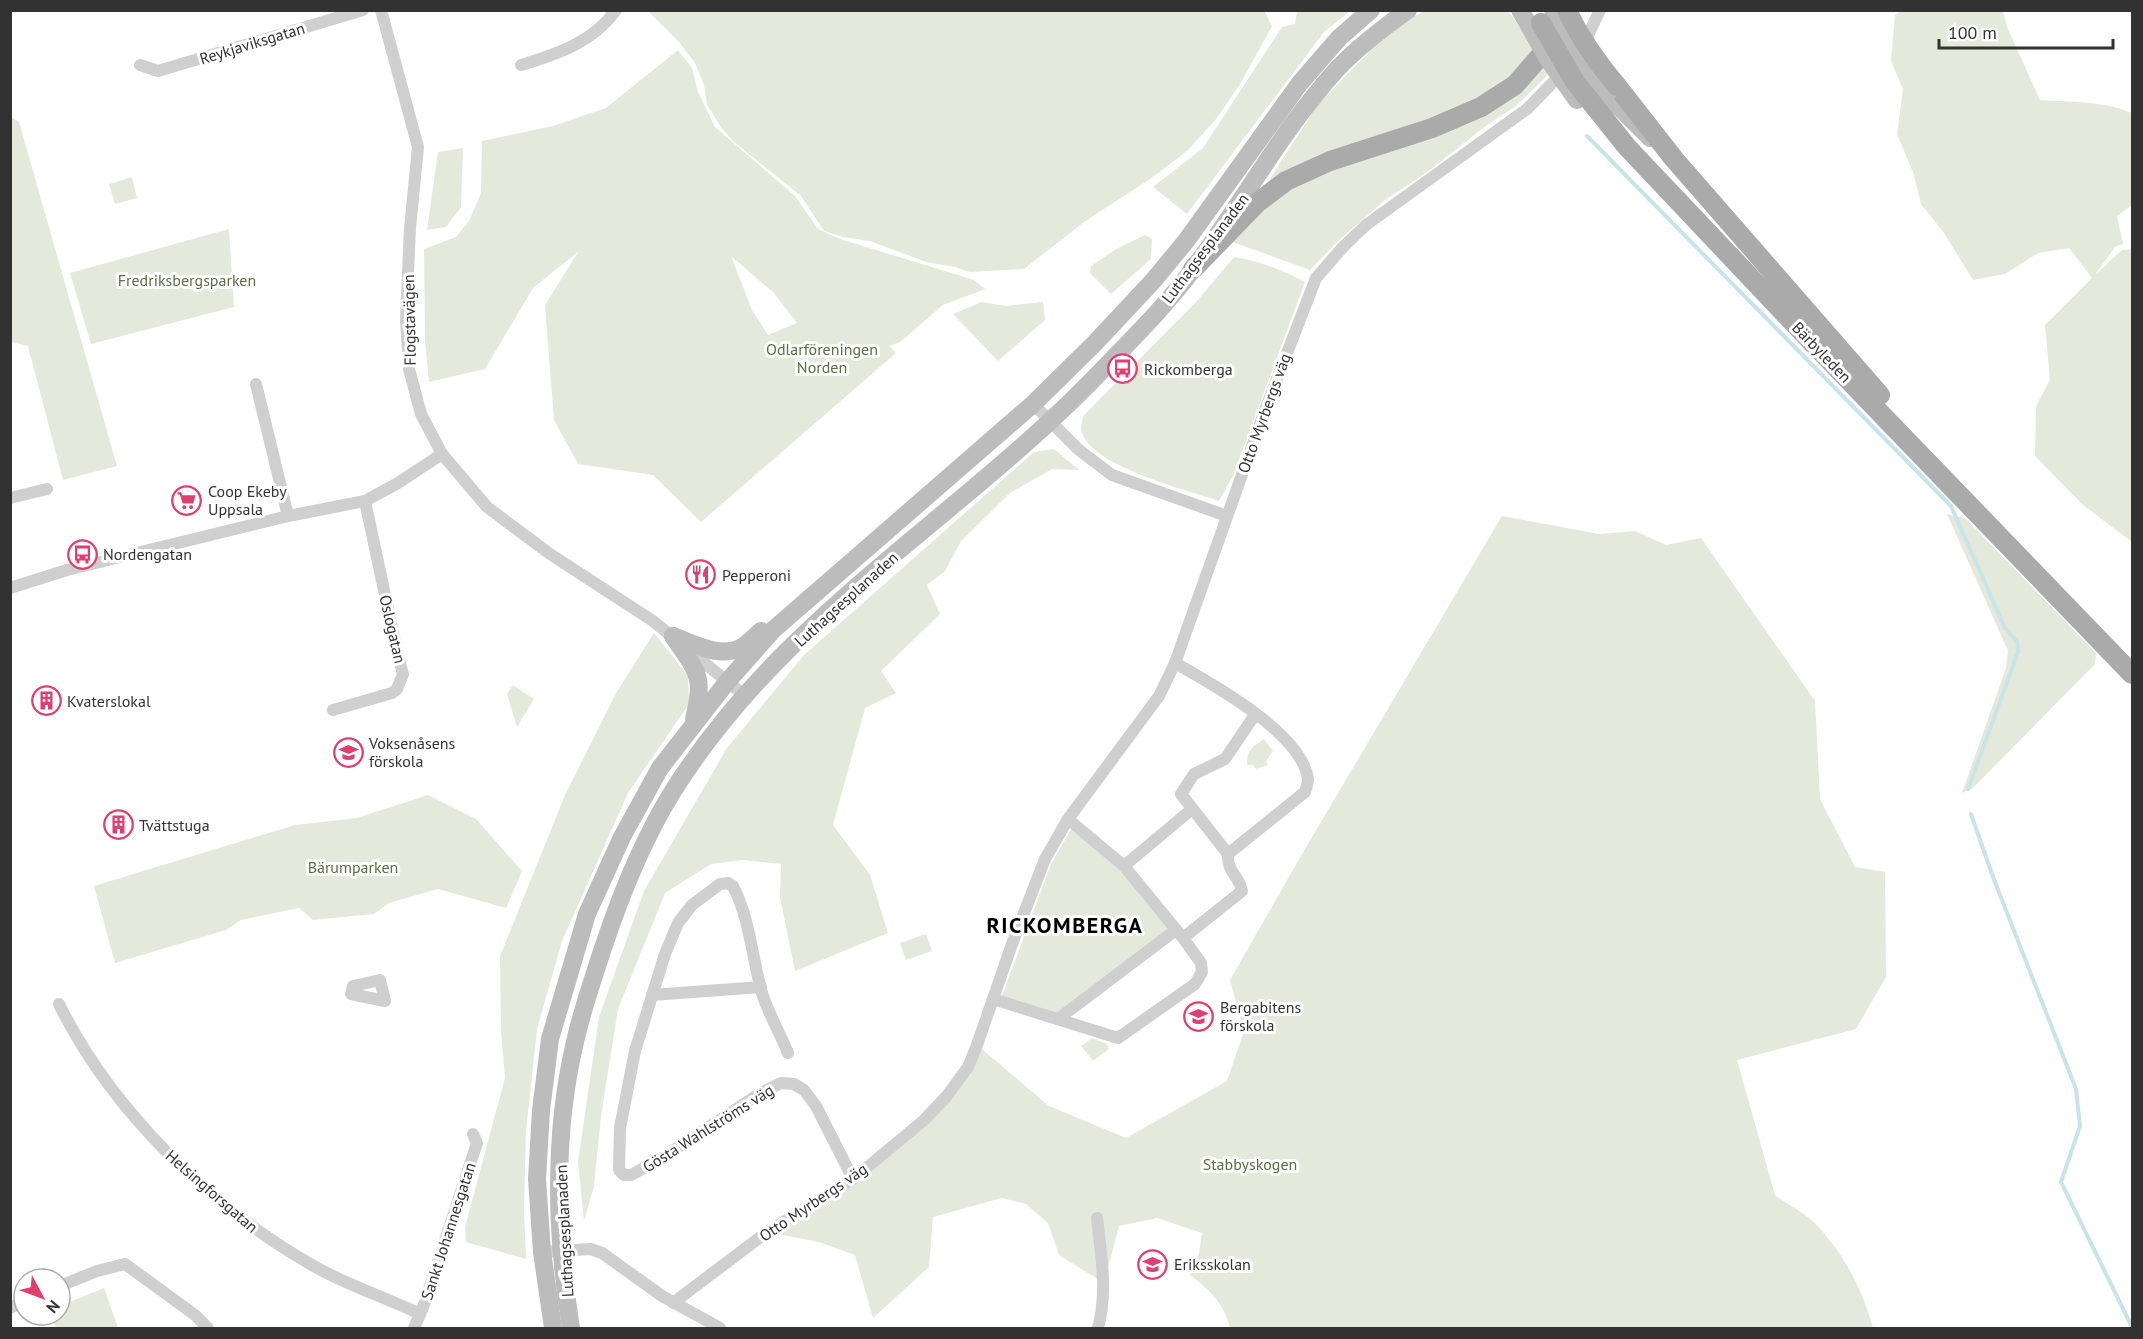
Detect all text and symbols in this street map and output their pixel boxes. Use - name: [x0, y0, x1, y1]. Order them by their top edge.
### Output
- scale bar: [1939, 12, 2113, 50]
- street label: Reykjaviksgatan: [197, 18, 307, 68]
- text: 100 m: [1948, 21, 1997, 44]
- street label: Luthagsesplanaden: [1157, 189, 1253, 307]
- park label: Fredriksbergsparken: [118, 270, 256, 290]
- street label: Flogstavägen: [398, 274, 420, 366]
- street label: Bärbyleden: [1788, 317, 1856, 387]
- park label: Odlarföreningen Norden: [766, 339, 878, 377]
- street label: Otto Myrbergs väg: [1233, 350, 1295, 476]
- bus stop icon: Rickomberga: [1107, 353, 1139, 385]
- place label: Rickomberga: [1144, 359, 1233, 379]
- place label: Coop Ekeby Uppsala: [208, 481, 287, 519]
- supermarket icon: Coop Ekeby Uppsala: [171, 484, 203, 516]
- bus stop icon: Nordengatan: [66, 538, 98, 570]
- place label: Nordengatan: [103, 544, 192, 564]
- street label: Luthagsesplanaden: [790, 547, 902, 651]
- restaurant icon: Pepperoni: [685, 559, 717, 591]
- place label: Pepperoni: [722, 565, 791, 585]
- street label: Oslogatan: [375, 593, 411, 665]
- building icon: Kvaterslokal: [30, 685, 62, 717]
- place label: Kvaterslokal: [67, 691, 151, 711]
- place label: Voksenåsens förskola: [368, 733, 456, 771]
- school or university icon: Voksenåsens förskola: [332, 736, 364, 768]
- building icon: Tvättstuga: [102, 809, 134, 841]
- place label: Tvättstuga: [139, 815, 210, 835]
- park label: Bärumparken: [308, 857, 398, 877]
- district label: RICKOMBERGA: [987, 911, 1143, 939]
- place label: Bergabitens förskola: [1220, 997, 1301, 1035]
- school or university icon: Bergabitens förskola: [1183, 1000, 1215, 1032]
- street label: Gösta Wahlströms väg: [639, 1080, 777, 1176]
- street label: Helsingforsgatan: [162, 1145, 262, 1237]
- park label: Stabbyskogen: [1203, 1154, 1297, 1174]
- street label: Otto Myrbergs väg: [755, 1159, 871, 1245]
- street label: Sankt Johannesgatan: [416, 1160, 480, 1302]
- street label: Luthagsesplanaden: [551, 1164, 577, 1298]
- school or university icon: Eriksskolan: [1137, 1248, 1169, 1280]
- place label: Eriksskolan: [1174, 1254, 1251, 1274]
- north arrow: [12, 1267, 72, 1327]
- text: N: [42, 1296, 64, 1317]

